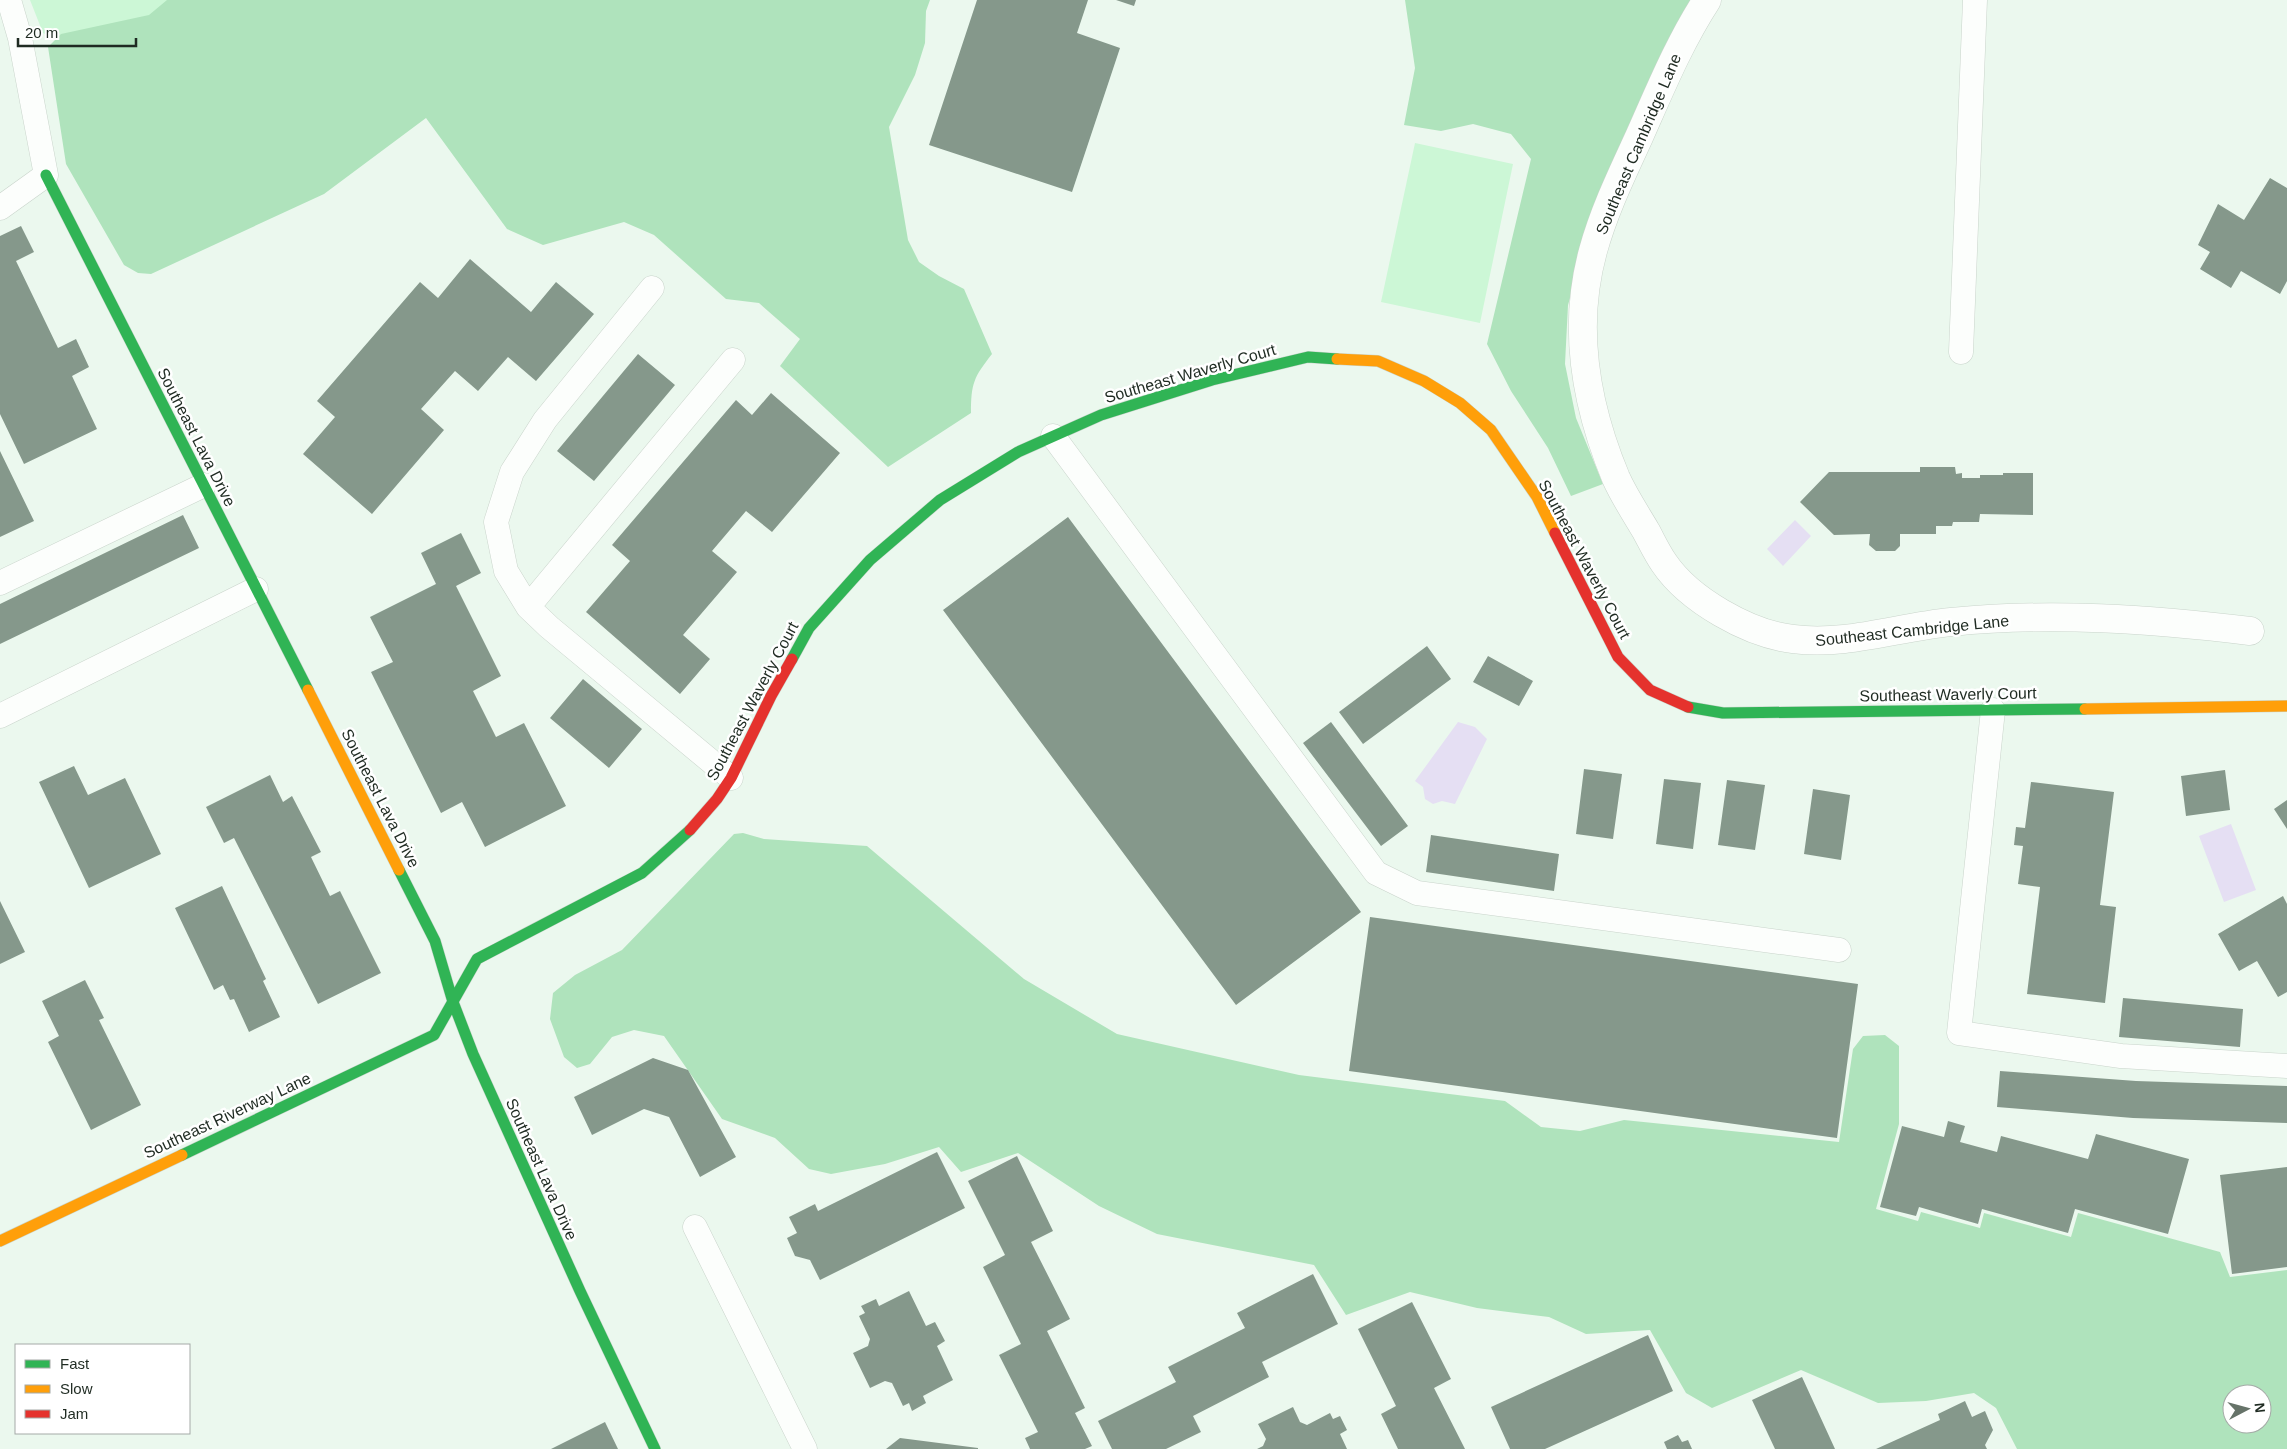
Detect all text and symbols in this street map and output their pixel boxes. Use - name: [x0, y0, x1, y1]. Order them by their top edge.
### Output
- scale bar: [18, 15, 135, 47]
- text: 20 m: [25, 24, 58, 41]
- street label: Southeast Cambridge Lane: [1593, 51, 1684, 237]
- street label: Southeast Waverly Court: [1103, 341, 1278, 406]
- street label: Southeast Lava Drive: [154, 365, 239, 509]
- street label: Southeast Waverly Court: [1535, 477, 1634, 642]
- street label: Southeast Cambridge Lane: [1814, 612, 2010, 649]
- street label: Southeast Waverly Court: [703, 619, 802, 783]
- street label: Southeast Waverly Court: [1859, 684, 2037, 705]
- street label: Southeast Lava Drive: [338, 726, 423, 870]
- street label: Southeast Riverway Lane: [141, 1069, 314, 1162]
- street label: Southeast Lava Drive: [503, 1096, 580, 1243]
- legend: [15, 1344, 190, 1434]
- text: Fast: [60, 1355, 90, 1372]
- text: Slow: [60, 1380, 93, 1397]
- north arrow: [2222, 1384, 2272, 1434]
- text: N: [2251, 1402, 2268, 1414]
- text: Jam: [60, 1405, 88, 1422]

